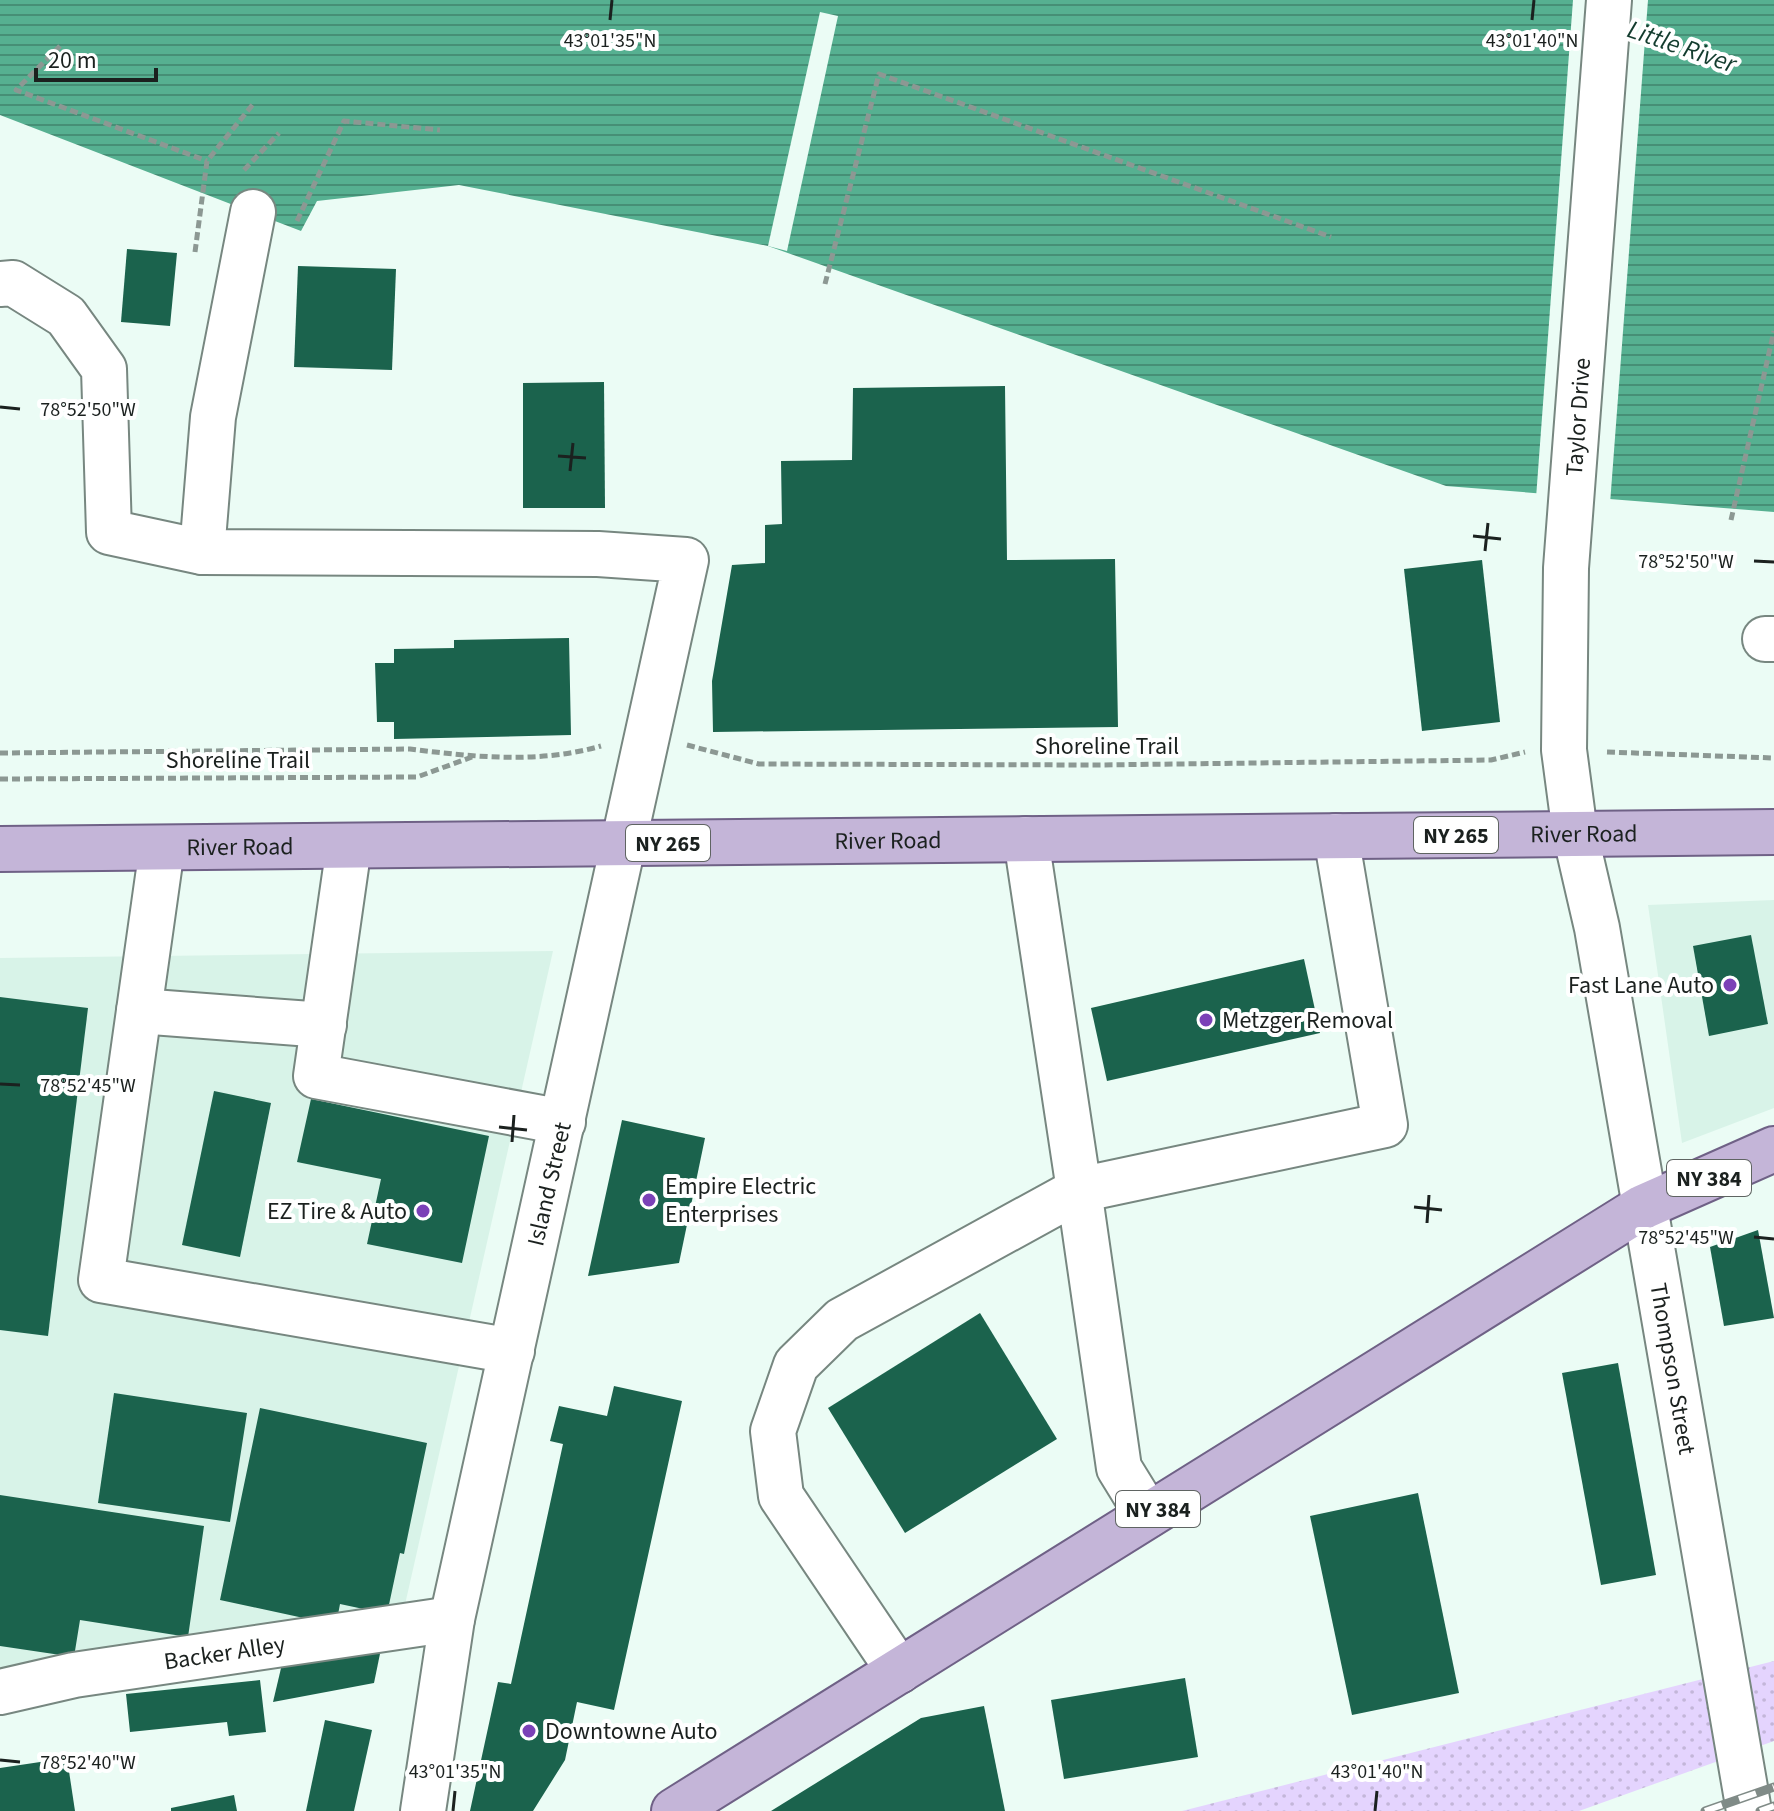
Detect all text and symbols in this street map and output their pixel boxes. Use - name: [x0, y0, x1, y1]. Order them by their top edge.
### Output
- water label: Little River: [1623, 11, 1742, 83]
- text: 43°01'35"N: [564, 27, 656, 55]
- text: 43°01'40"N: [1486, 27, 1578, 55]
- scale bar: [36, 32, 156, 82]
- text: 20 m: [48, 43, 97, 78]
- street label: Taylor Drive: [1557, 357, 1600, 477]
- text: 78°52'50"W: [40, 396, 136, 424]
- text: 78°52'50"W: [1638, 548, 1734, 576]
- street label: Shoreline Trail: [1035, 729, 1179, 764]
- street label: Shoreline Trail: [166, 743, 310, 778]
- street label: River Road: [1530, 816, 1638, 852]
- road number: NY 265: [1414, 817, 1498, 853]
- street label: River Road: [834, 823, 942, 859]
- road number: NY 265: [626, 825, 710, 861]
- street label: River Road: [186, 829, 294, 865]
- place label: Fast Lane Auto: [1568, 968, 1714, 1003]
- marker: Fast Lane Auto: [1721, 976, 1739, 994]
- place label: Metzger Removal: [1222, 1003, 1393, 1038]
- marker: Metzger Removal: [1197, 1011, 1215, 1029]
- text: 78°52'45"W: [40, 1072, 136, 1100]
- street label: Island Street: [518, 1119, 581, 1249]
- road number: NY 384: [1667, 1160, 1751, 1196]
- place label: Empire Electric Enterprises: [665, 1169, 816, 1232]
- marker: Empire Electric Enterprises: [640, 1191, 658, 1209]
- place label: EZ Tire & Auto: [267, 1194, 407, 1229]
- marker: EZ Tire & Auto: [414, 1202, 432, 1220]
- text: 78°52'45"W: [1638, 1224, 1734, 1252]
- street label: Thompson Street: [1640, 1280, 1704, 1457]
- road number: NY 384: [1116, 1491, 1200, 1527]
- street label: Backer Alley: [161, 1627, 288, 1679]
- place label: Downtowne Auto: [545, 1714, 718, 1749]
- marker: Downtowne Auto: [520, 1722, 538, 1740]
- text: 78°52'40"W: [40, 1749, 136, 1777]
- text: 43°01'35"N: [409, 1758, 501, 1786]
- text: 43°01'40"N: [1331, 1758, 1423, 1786]

